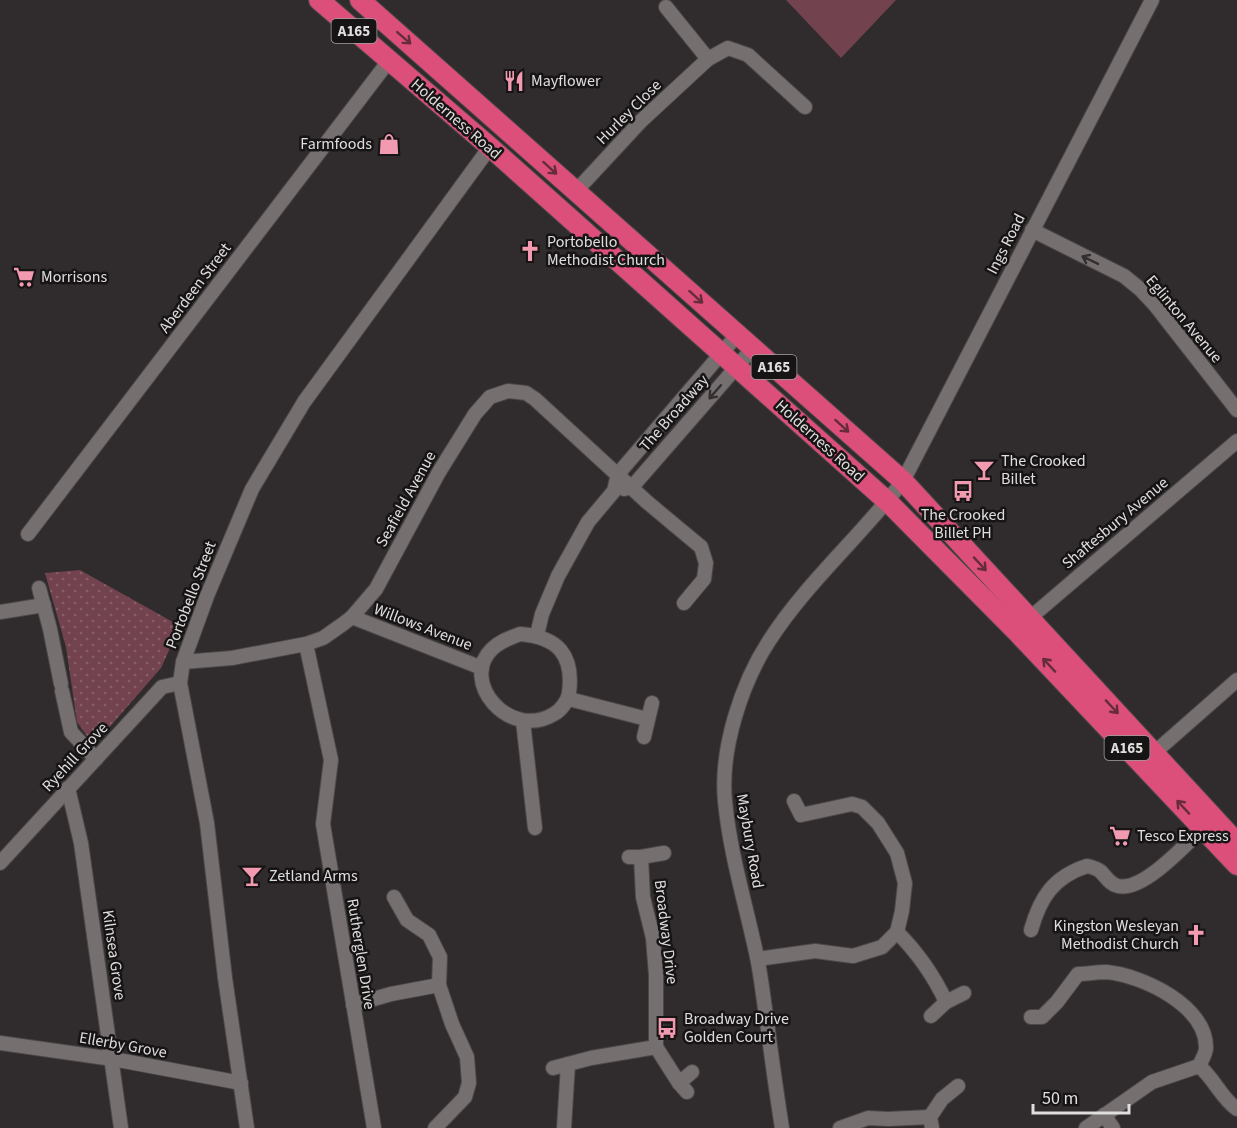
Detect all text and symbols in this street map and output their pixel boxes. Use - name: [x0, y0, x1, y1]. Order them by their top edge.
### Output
- road number: A165: [332, 19, 376, 43]
- one-way arrow: [397, 31, 412, 45]
- restaurant icon: Mayflower: [502, 69, 526, 93]
- place label: Mayflower: [531, 70, 601, 92]
- street label: Holderness Road: [406, 74, 506, 164]
- street label: Hurley Close: [592, 74, 667, 149]
- shop icon: Farmfoods: [377, 132, 401, 156]
- place label: Farmfoods: [300, 133, 372, 155]
- one-way arrow: [542, 161, 557, 175]
- street label: Ings Road: [981, 210, 1031, 278]
- place label: Portobello Methodist Church: [547, 231, 665, 271]
- street label: Aberdeen Street: [154, 238, 237, 338]
- church icon: Portobello Methodist Church: [518, 239, 542, 263]
- one-way arrow: [1082, 253, 1100, 265]
- supermarket icon: Morrisons: [12, 265, 36, 289]
- place label: Morrisons: [41, 266, 107, 288]
- street label: Eglinton Avenue: [1141, 270, 1227, 368]
- one-way arrow: [688, 290, 703, 304]
- road number: A165: [752, 355, 796, 379]
- street label: The Broadway: [634, 369, 714, 456]
- one-way arrow: [708, 384, 721, 400]
- street label: Holderness Road: [771, 395, 869, 487]
- one-way arrow: [834, 419, 849, 433]
- street label: Seafield Avenue: [371, 447, 441, 551]
- place label: The Crooked Billet: [1001, 450, 1086, 490]
- bar icon: The Crooked Billet: [972, 458, 996, 482]
- street label: Shaftesbury Avenue: [1057, 472, 1173, 574]
- bus stop icon: The Crooked Billet PH: [951, 479, 975, 503]
- place label: The Crooked Billet PH: [921, 504, 1005, 544]
- street label: Portobello Street: [160, 537, 222, 652]
- one-way arrow: [972, 556, 986, 571]
- street label: Willows Avenue: [371, 598, 476, 656]
- one-way arrow: [1041, 658, 1056, 673]
- one-way arrow: [1105, 699, 1119, 714]
- street label: Ryehill Grove: [37, 717, 113, 797]
- road number: A165: [1104, 736, 1150, 760]
- street label: Maybury Road: [731, 792, 769, 890]
- one-way arrow: [1176, 800, 1190, 815]
- supermarket icon: Tesco Express: [1108, 824, 1132, 848]
- place label: Tesco Express: [1137, 825, 1229, 847]
- bar icon: Zetland Arms: [240, 864, 264, 888]
- place label: Zetland Arms: [269, 865, 358, 887]
- street label: Broadway Drive: [649, 879, 683, 985]
- street label: Rutherglen Drive: [341, 897, 381, 1011]
- street label: Kilnsea Grove: [97, 908, 131, 1002]
- place label: Kingston Wesleyan Methodist Church: [1054, 915, 1179, 955]
- church icon: Kingston Wesleyan Methodist Church: [1184, 923, 1208, 947]
- place label: Broadway Drive Golden Court: [684, 1008, 789, 1048]
- bus stop icon: Broadway Drive Golden Court: [655, 1016, 679, 1040]
- street label: Ellerby Grove: [77, 1026, 169, 1064]
- scale bar: [1033, 1077, 1129, 1115]
- text: 50 m: [1042, 1086, 1078, 1111]

